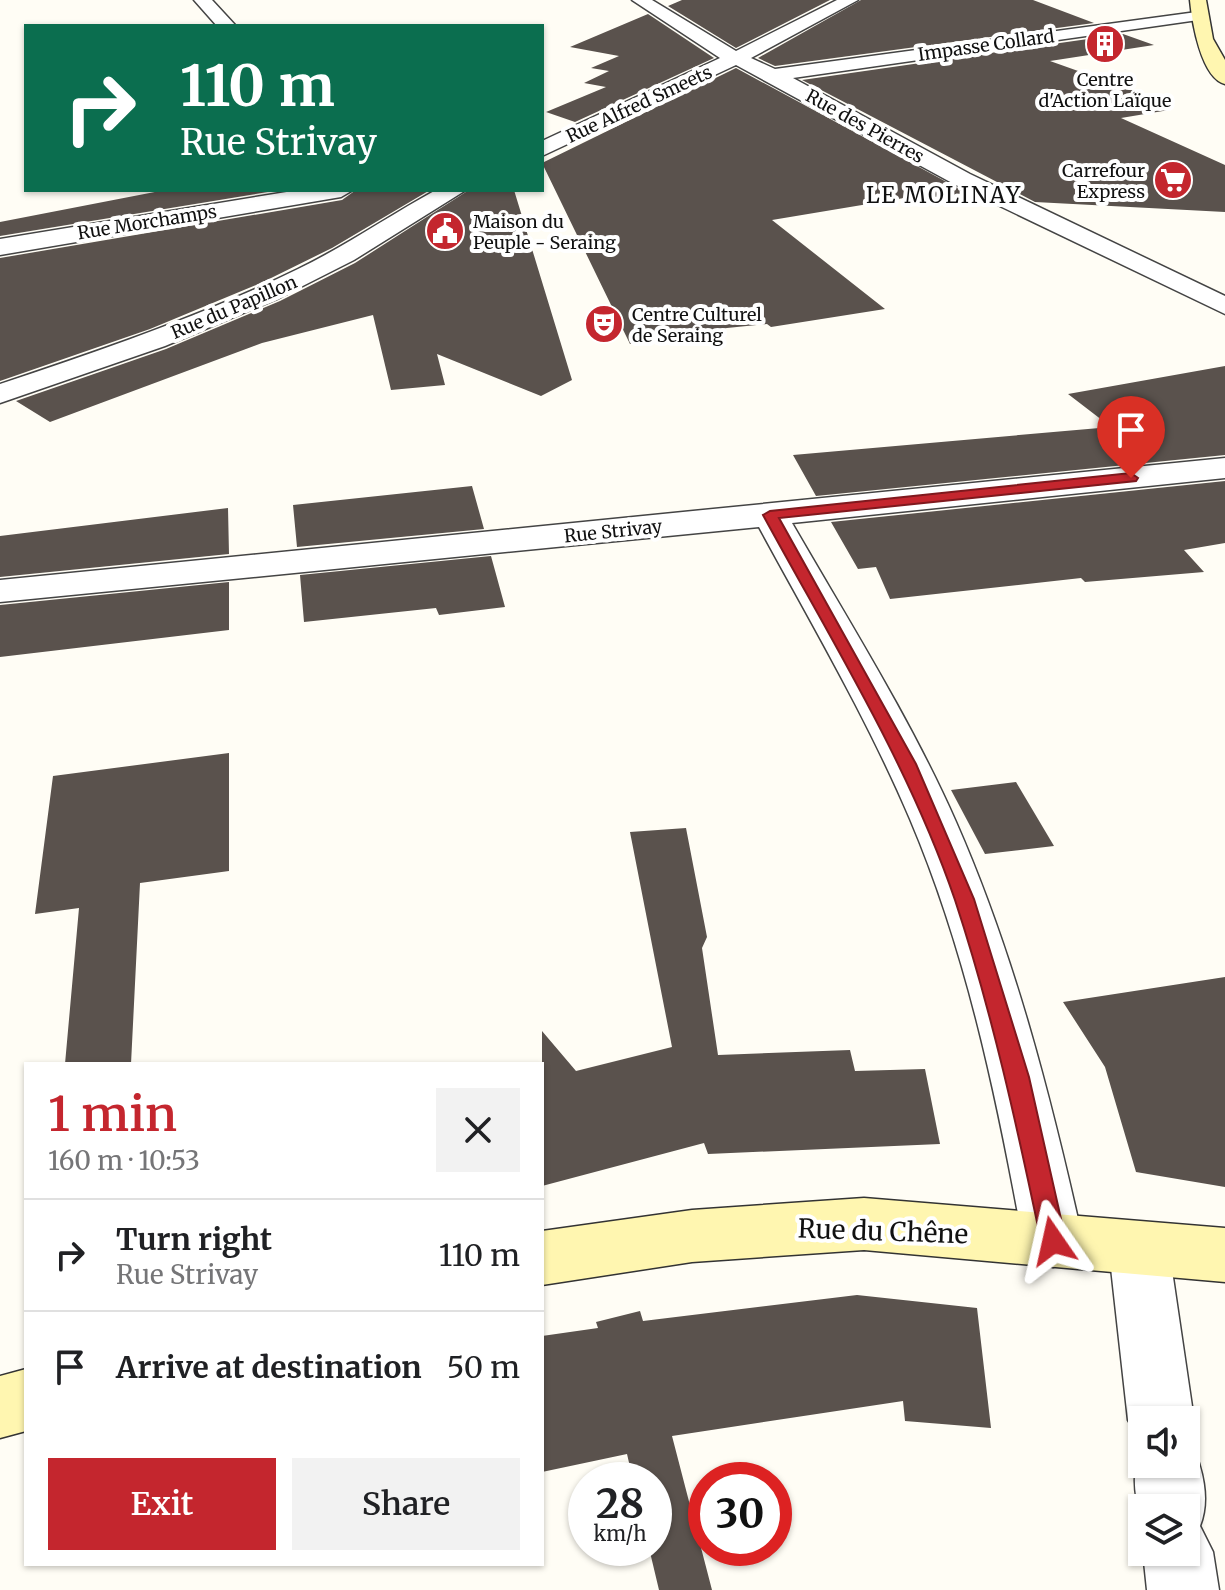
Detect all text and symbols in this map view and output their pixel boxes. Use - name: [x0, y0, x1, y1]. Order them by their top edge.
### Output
- building icon: Centre d'Action Laïque: [1084, 23, 1126, 65]
- street label: Impasse Collard: [916, 24, 1056, 66]
- text: 110 m: [180, 51, 335, 121]
- icon: right: [48, 56, 152, 160]
- street label: Rue Alfred Smeets: [562, 60, 716, 148]
- place label: Centre d'Action Laïque: [1039, 68, 1171, 112]
- street label: Rue des Pierres: [802, 84, 928, 168]
- text: Rue Strivay: [180, 120, 377, 165]
- place label: Carrefour Express: [1062, 159, 1145, 203]
- supermarket icon: Carrefour Express: [1152, 159, 1194, 201]
- district label: LE MOLINAY: [866, 181, 1022, 209]
- street label: Rue Morchamps: [76, 200, 218, 244]
- public building icon: Maison du Peuple - Seraing: [424, 210, 466, 252]
- place label: Maison du Peuple - Seraing: [473, 210, 616, 254]
- street label: Rue du Papillon: [168, 270, 301, 344]
- theatre icon: Centre Culturel de Seraing: [583, 303, 625, 345]
- place label: Centre Culturel de Seraing: [632, 303, 762, 347]
- pin: [1097, 396, 1165, 478]
- icon: arrive: [1109, 408, 1153, 452]
- street label: Rue Strivay: [563, 514, 664, 548]
- text: 1 min: [48, 1084, 177, 1144]
- button: close: [436, 1088, 520, 1172]
- text: 160 m · 10:53: [48, 1144, 200, 1177]
- position arrow: [1011, 1199, 1095, 1283]
- street label: Rue du Chêne: [797, 1212, 969, 1250]
- text: Turn right: [116, 1220, 272, 1258]
- icon: right: [48, 1233, 92, 1277]
- text: 110 m: [439, 1236, 520, 1274]
- text: Rue Strivay: [116, 1258, 258, 1291]
- icon: arrive: [48, 1345, 92, 1389]
- text: Arrive at destination: [116, 1348, 422, 1386]
- text: 50 m: [447, 1348, 520, 1386]
- map controls: [1128, 1406, 1200, 1566]
- button: sound: [1128, 1406, 1200, 1478]
- button: Exit: [48, 1458, 276, 1550]
- button: Share: [292, 1458, 520, 1550]
- speed limit sign: 30: [688, 1462, 792, 1566]
- text: 28: [596, 1479, 644, 1529]
- button: layers: [1128, 1494, 1200, 1566]
- text: km/h: [594, 1521, 646, 1546]

